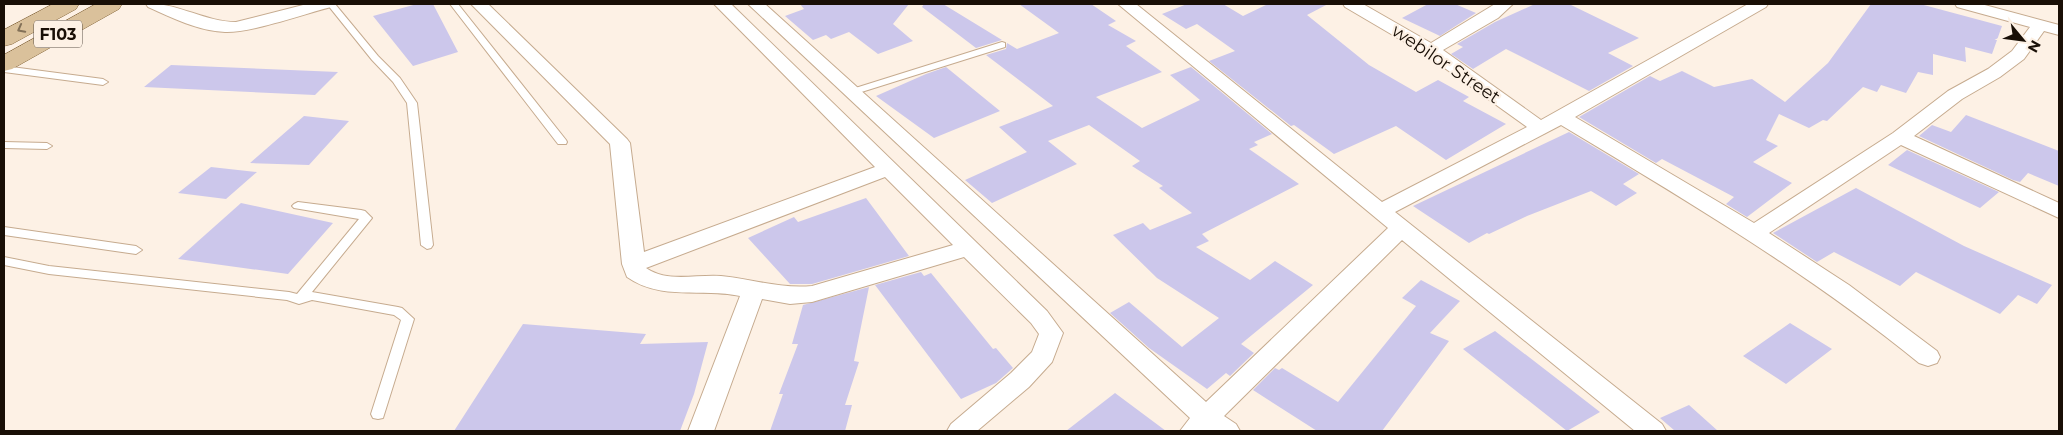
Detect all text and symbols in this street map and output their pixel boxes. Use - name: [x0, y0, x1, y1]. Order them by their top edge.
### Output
- north arrow: [1998, 15, 2048, 65]
- road number: F103: [34, 20, 82, 48]
- street label: webilor Street: [1388, 20, 1504, 108]
- one-way arrow: [17, 23, 26, 33]
- text: N: [2024, 37, 2045, 56]

